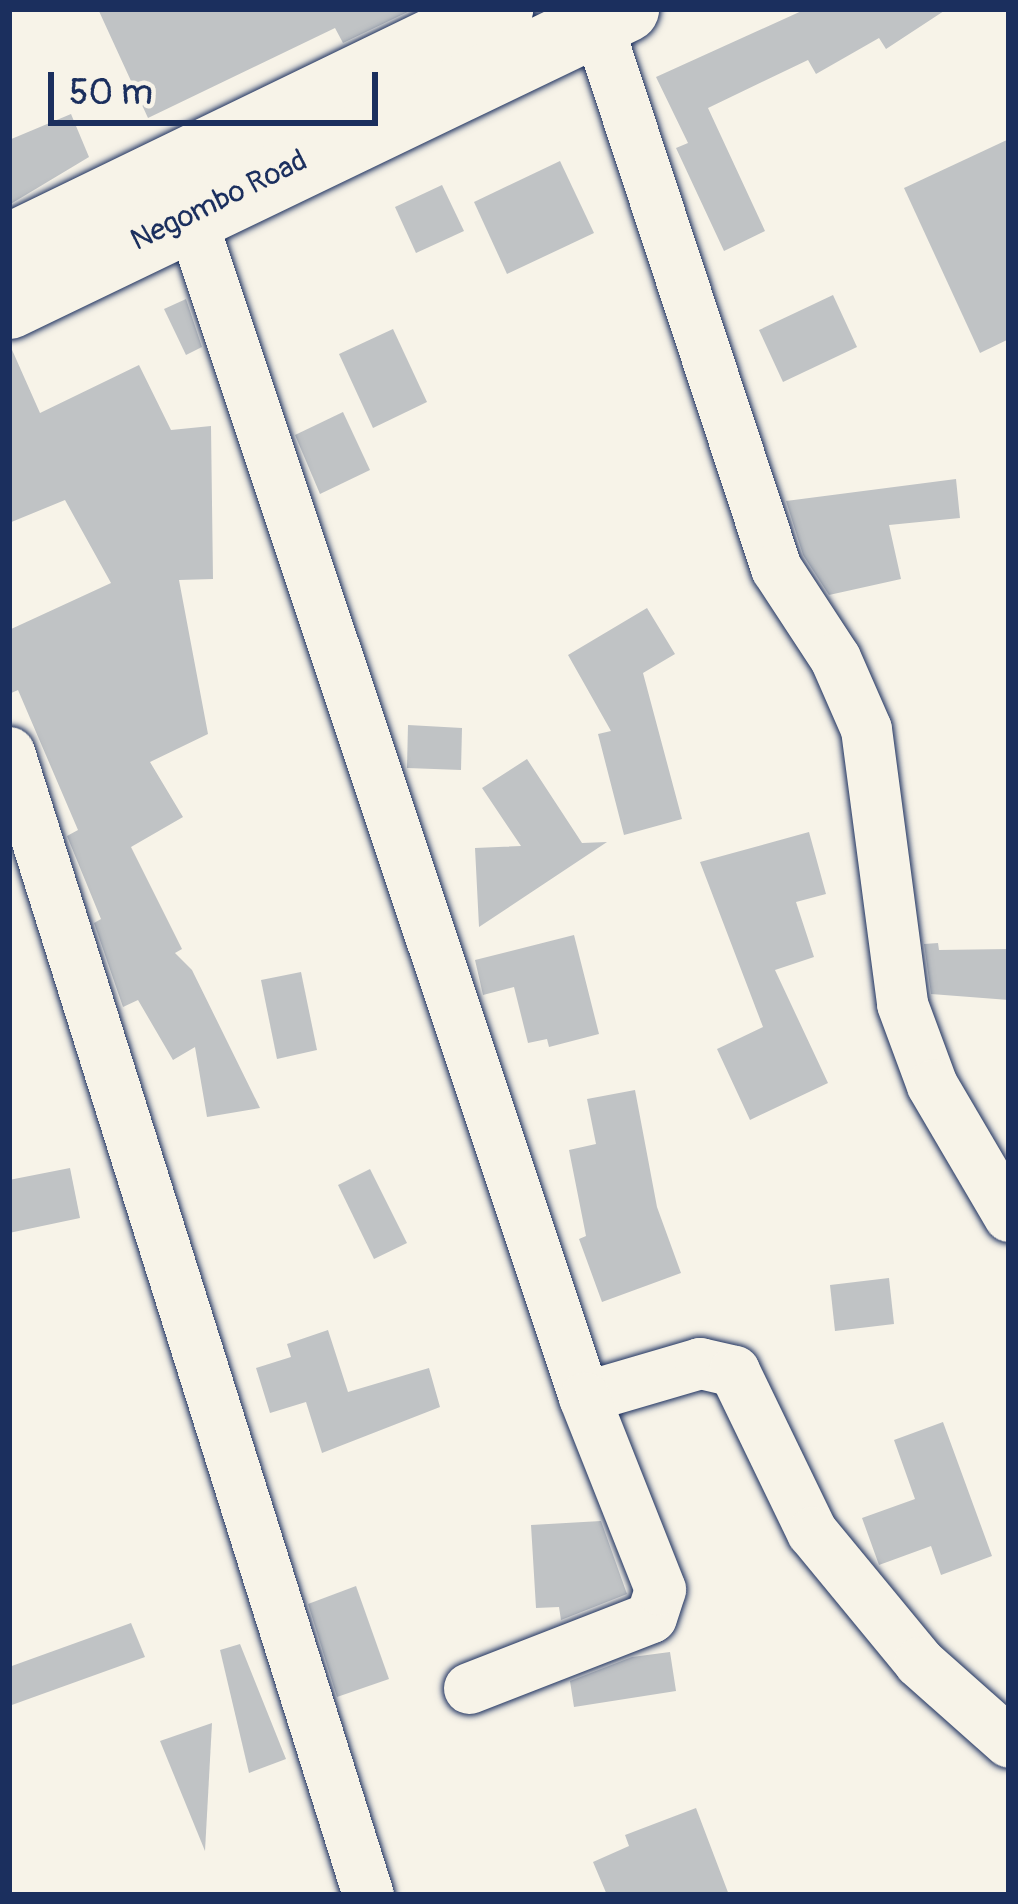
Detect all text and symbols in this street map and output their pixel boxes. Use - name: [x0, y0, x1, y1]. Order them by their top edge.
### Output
- scale bar: [54, 48, 384, 122]
- text: 50 m: [69, 70, 153, 115]
- street label: Negombo Road: [125, 143, 313, 259]

